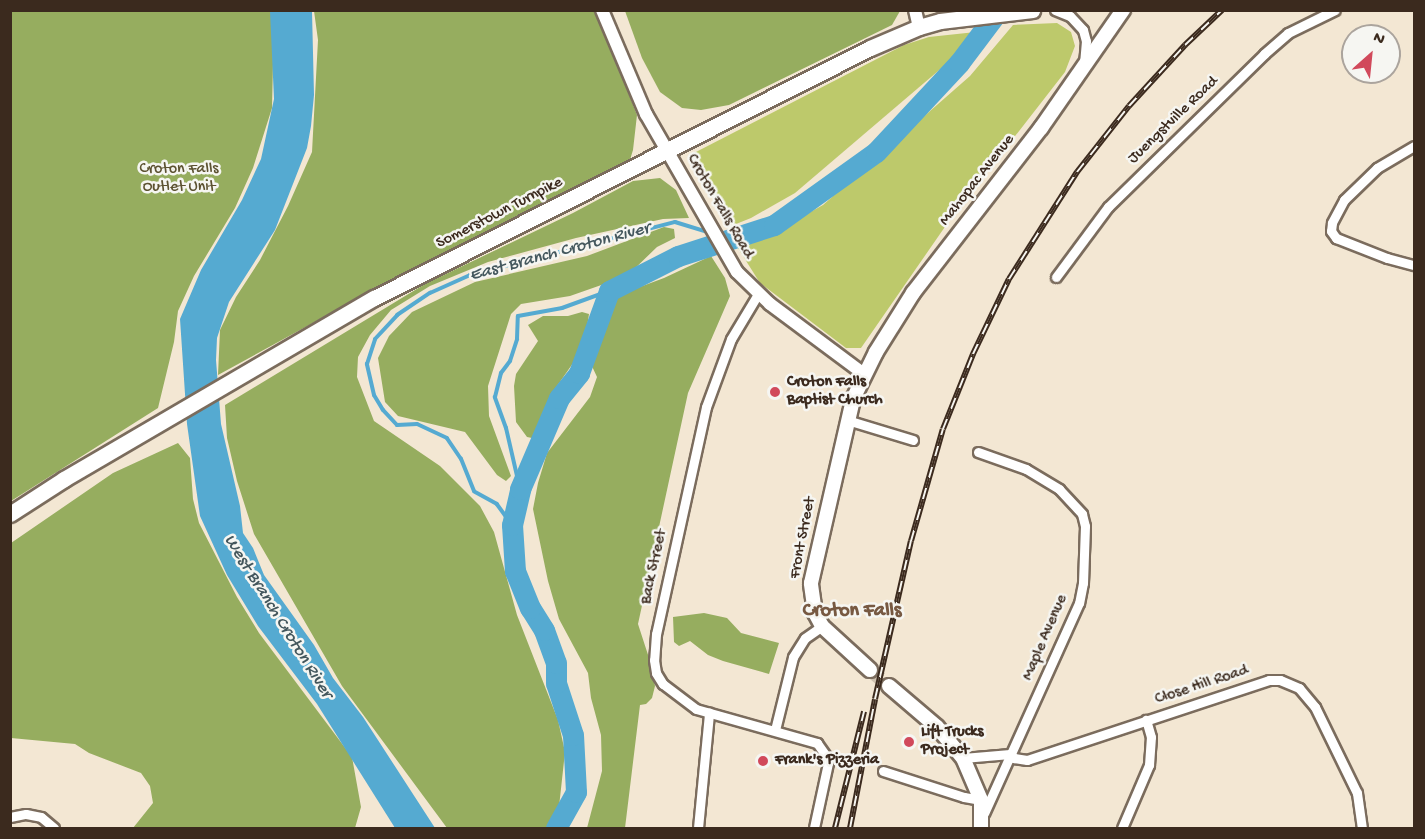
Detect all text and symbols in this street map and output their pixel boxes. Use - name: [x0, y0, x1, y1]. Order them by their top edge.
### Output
- north arrow: [1341, 24, 1401, 84]
- text: N: [1370, 28, 1387, 50]
- street label: Juengstville Road: [1125, 73, 1223, 169]
- street label: Mahopac Avenue: [936, 131, 1020, 231]
- street label: Croton Falls Road: [681, 151, 757, 263]
- park label: Croton Falls Outlet Unit: [140, 160, 218, 198]
- street label: Somerstown Turnpike: [434, 174, 566, 254]
- water label: East Branch Croton River: [468, 219, 652, 287]
- place label: Croton Falls Baptist Church: [787, 373, 883, 411]
- marker: Croton Falls Baptist Church: [768, 385, 782, 399]
- street label: Front Street: [787, 496, 821, 580]
- street label: Back Street: [638, 528, 672, 606]
- water label: West Branch Croton River: [218, 531, 336, 703]
- street label: Maple Avenue: [1019, 592, 1073, 684]
- district label: Croton Falls: [803, 599, 901, 623]
- street label: Close Hill Road: [1153, 662, 1251, 710]
- place label: Lift Trucks Project: [921, 723, 983, 761]
- marker: Lift Trucks Project: [902, 735, 916, 749]
- place label: Frank's Pizzeria: [775, 751, 879, 771]
- marker: Frank's Pizzeria: [756, 754, 770, 768]

